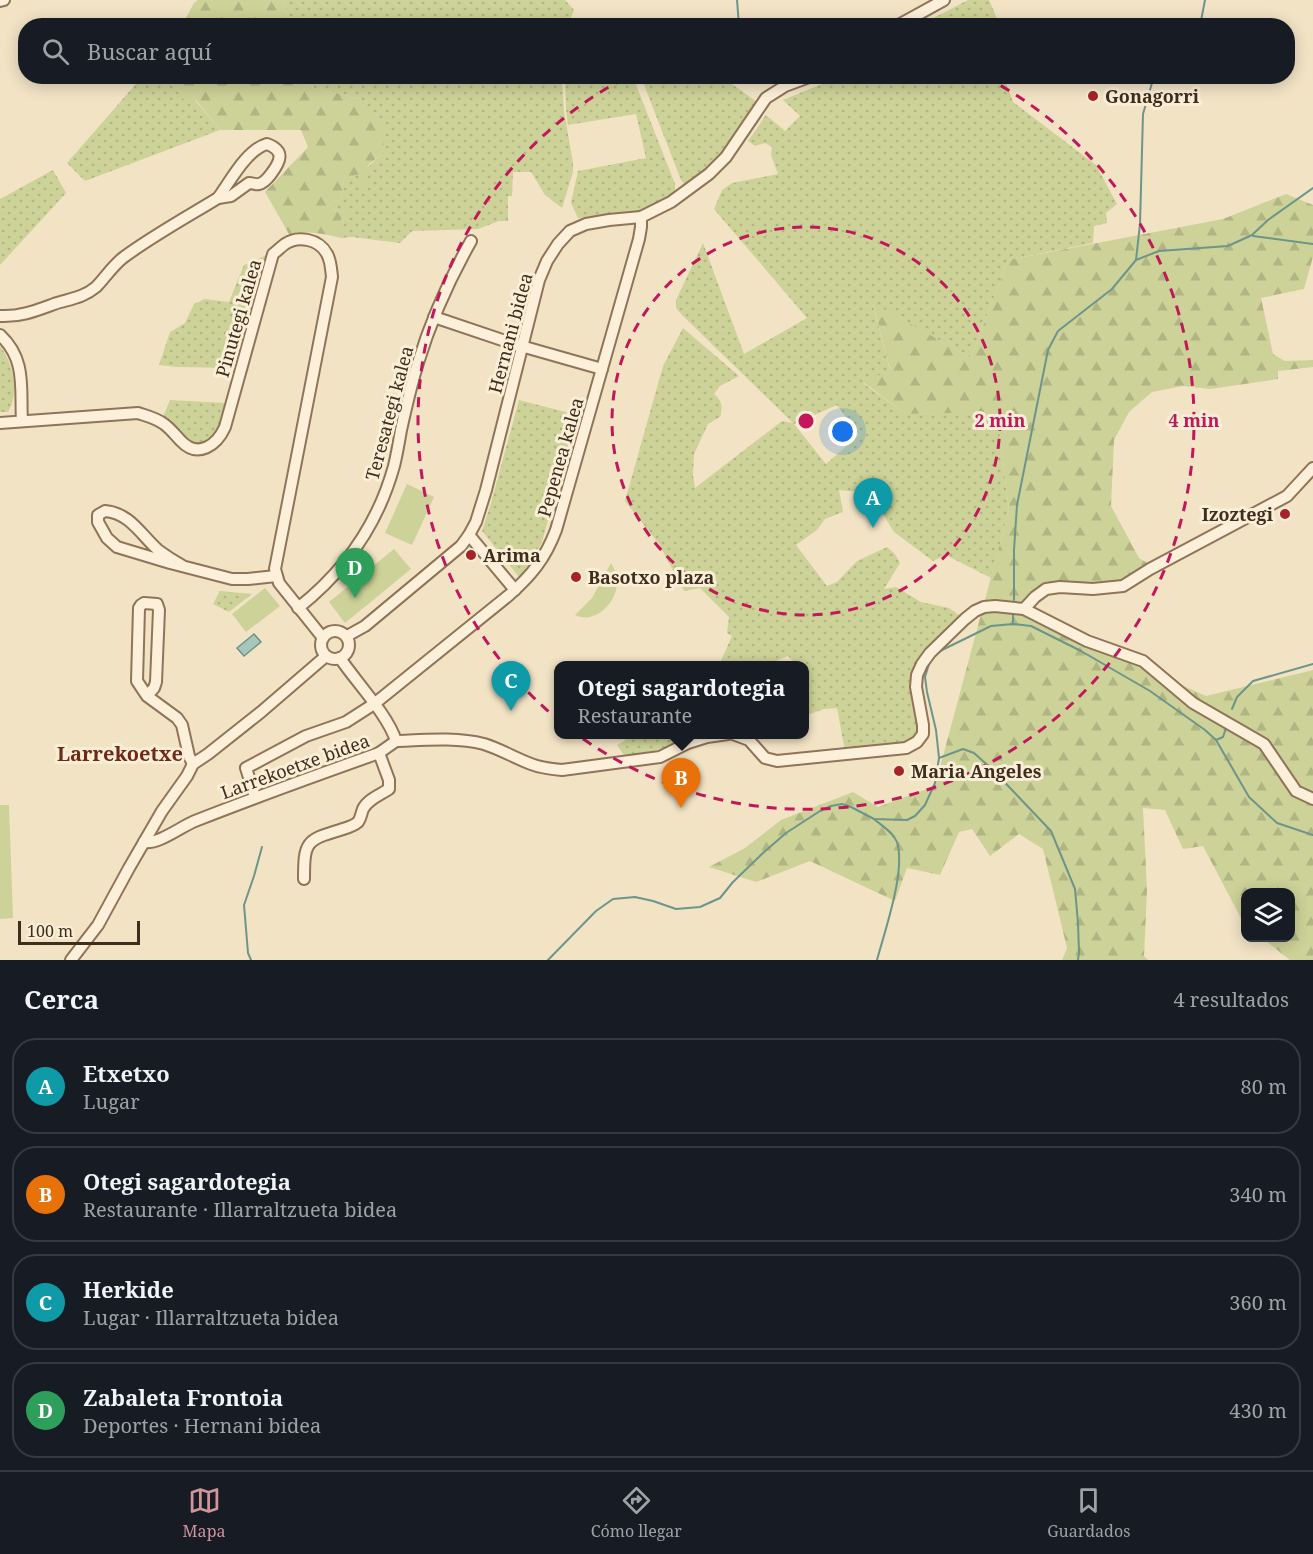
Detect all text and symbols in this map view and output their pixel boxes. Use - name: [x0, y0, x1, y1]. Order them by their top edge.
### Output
- search box: [18, 18, 1295, 84]
- icon: search: [39, 35, 72, 68]
- text: Buscar aquí: [87, 36, 211, 66]
- place label: Gonagorri: [1105, 84, 1200, 108]
- marker: Gonagorri: [1086, 89, 1100, 103]
- street label: Pinutegi kalea: [210, 256, 266, 380]
- street label: Hernani bidea: [482, 270, 538, 396]
- street label: Teresategi kalea: [360, 343, 418, 483]
- street label: Pepenea kalea: [531, 394, 589, 520]
- text: 2 min: [975, 408, 1025, 432]
- text: 4 min: [1169, 408, 1219, 432]
- centre of rings: [796, 411, 816, 431]
- your location: [828, 417, 857, 446]
- pin: A: [854, 478, 892, 528]
- place label: Izoztegi: [1202, 502, 1274, 526]
- marker: Izoztegi: [1278, 507, 1292, 521]
- place label: Arima: [483, 543, 541, 567]
- pin: D: [336, 548, 374, 598]
- marker: Arima: [464, 548, 478, 562]
- place label: Basotxo plaza: [588, 565, 715, 589]
- marker: Basotxo plaza: [569, 570, 583, 584]
- popup: [554, 661, 809, 739]
- pin: C: [492, 662, 530, 711]
- text: Otegi sagardotegia: [578, 672, 785, 702]
- text: Restaurante: [578, 702, 692, 729]
- street label: Larrekoetxe bidea: [217, 728, 373, 804]
- district label: Larrekoetxe: [57, 740, 183, 767]
- pin: B: [662, 758, 700, 808]
- place label: Maria Angeles: [911, 759, 1042, 783]
- marker: Maria Angeles: [892, 764, 906, 778]
- map controls: [1241, 888, 1295, 942]
- button: layers: [1241, 888, 1295, 942]
- scale bar: [18, 918, 140, 946]
- text: 100 m: [27, 920, 73, 942]
- text: Cerca: [24, 981, 99, 1017]
- text: 4 resultados: [1173, 986, 1289, 1013]
- text: Etxetxo: [83, 1058, 170, 1088]
- text: A: [38, 1073, 53, 1100]
- text: 80 m: [1241, 1073, 1287, 1100]
- text: Lugar: [83, 1088, 140, 1115]
- text: Otegi sagardotegia: [83, 1166, 291, 1196]
- text: B: [39, 1181, 52, 1208]
- text: 340 m: [1229, 1181, 1287, 1208]
- text: Restaurante · Illarraltzueta bidea: [83, 1196, 397, 1223]
- text: Herkide: [83, 1274, 174, 1304]
- text: C: [39, 1289, 52, 1316]
- text: 360 m: [1229, 1289, 1287, 1316]
- text: Lugar · Illarraltzueta bidea: [83, 1304, 339, 1331]
- text: Zabaleta Frontoia: [83, 1382, 283, 1412]
- text: D: [38, 1397, 53, 1424]
- text: 430 m: [1229, 1397, 1287, 1424]
- text: Deportes · Hernani bidea: [83, 1412, 321, 1439]
- tab: Mapa: [183, 1484, 225, 1542]
- tab: Cómo llegar: [591, 1484, 682, 1542]
- tab: Guardados: [1047, 1484, 1130, 1542]

